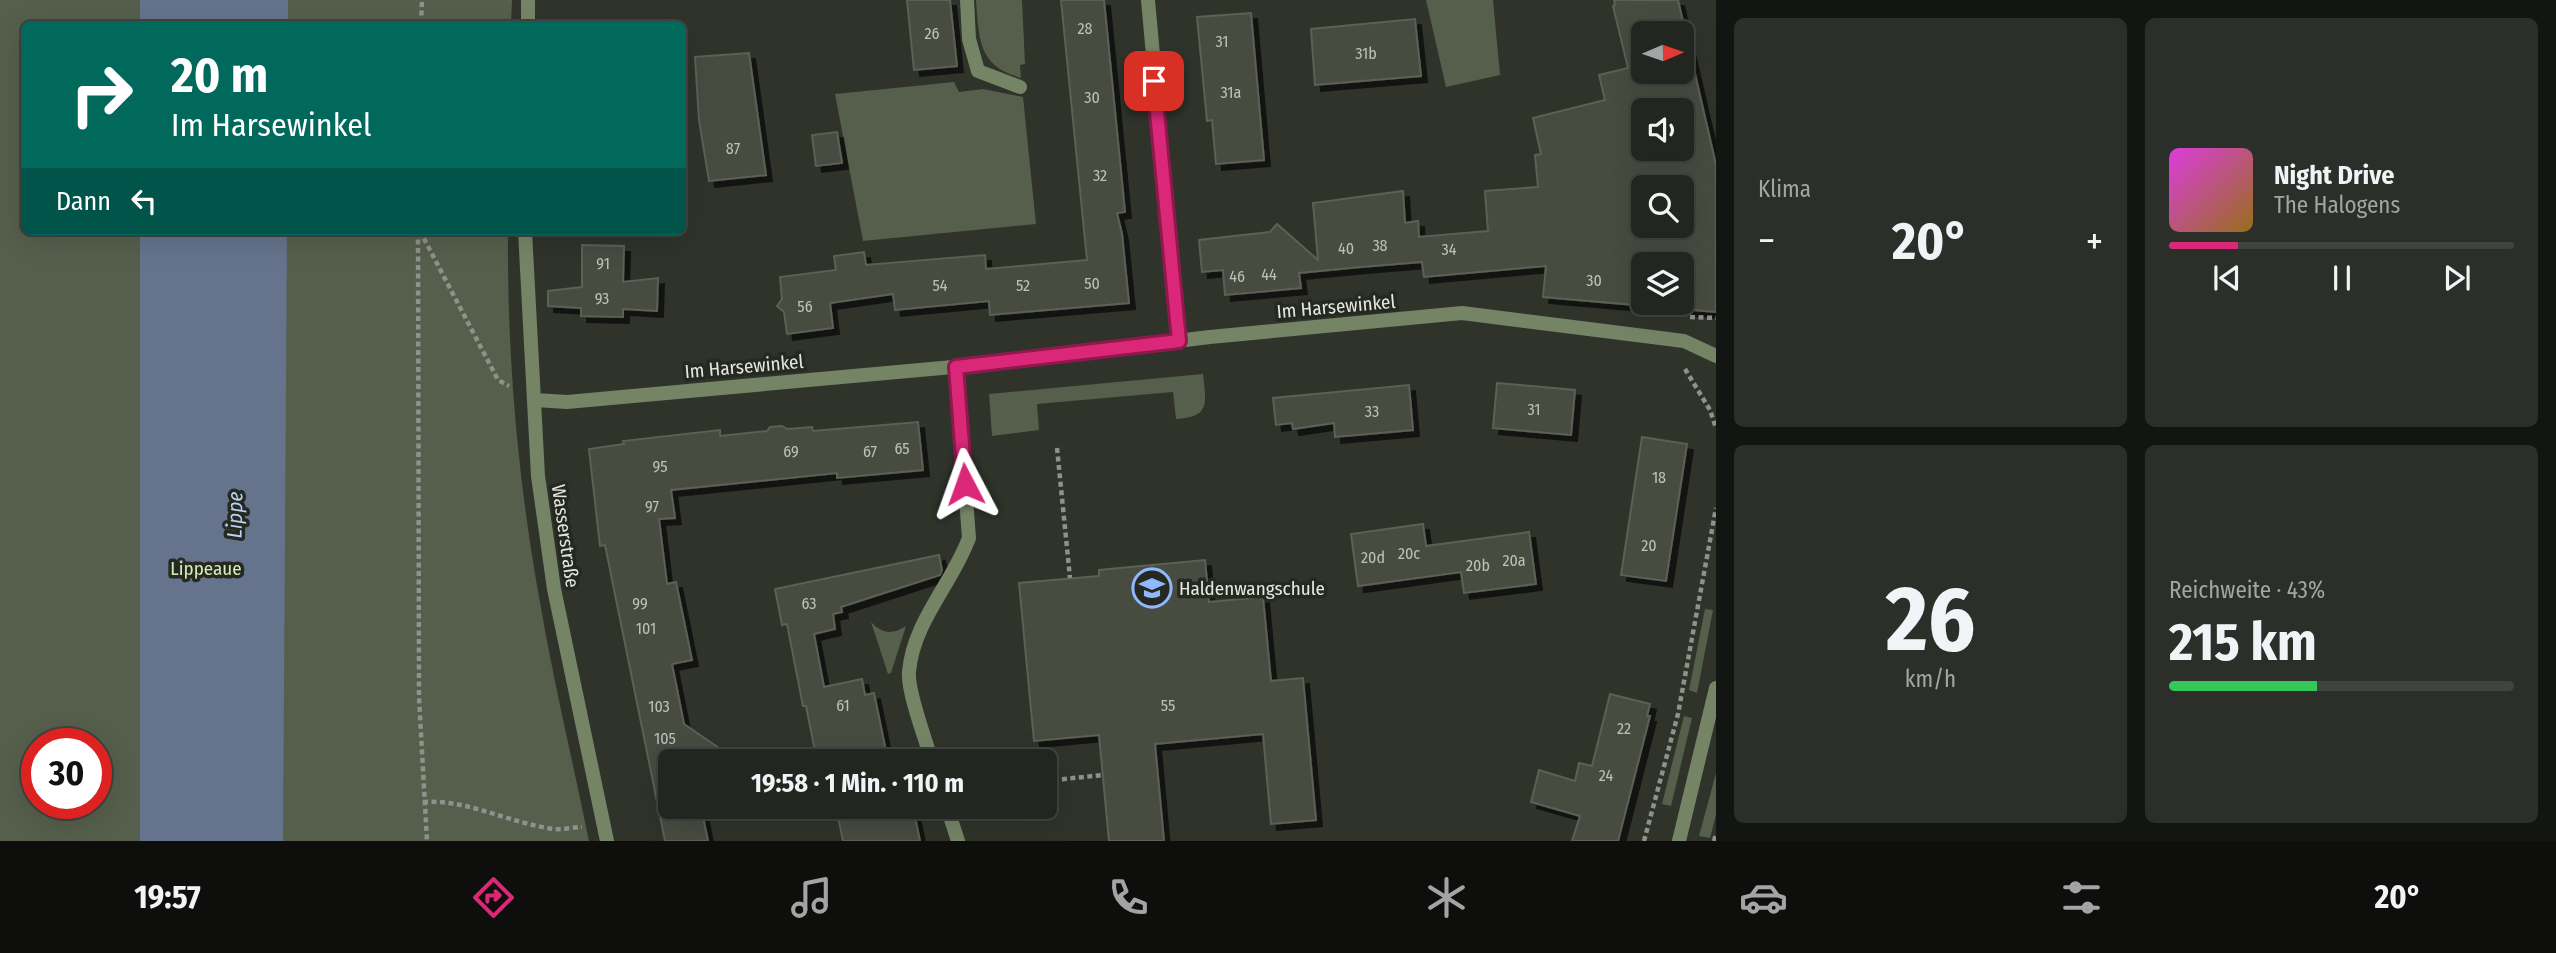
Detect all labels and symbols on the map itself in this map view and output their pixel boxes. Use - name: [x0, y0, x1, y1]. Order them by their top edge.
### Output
- house number: 28: [1077, 19, 1093, 38]
- north arrow: [1631, 21, 1694, 84]
- house number: 26: [925, 24, 940, 43]
- house number: 31: [1215, 32, 1229, 51]
- house number: 31b: [1355, 44, 1377, 63]
- pin: [1124, 51, 1184, 111]
- house number: 31a: [1221, 83, 1242, 102]
- house number: 30: [1084, 88, 1100, 107]
- house number: 87: [726, 139, 741, 158]
- house number: 32: [1093, 166, 1107, 185]
- house number: 38: [1372, 236, 1388, 255]
- house number: 40: [1338, 239, 1354, 258]
- house number: 34: [1442, 240, 1457, 259]
- house number: 91: [596, 254, 610, 273]
- house number: 44: [1261, 265, 1277, 284]
- house number: 46: [1229, 267, 1245, 286]
- house number: 30: [1586, 271, 1602, 290]
- house number: 50: [1084, 274, 1100, 293]
- house number: 54: [932, 276, 948, 295]
- house number: 52: [1016, 276, 1030, 295]
- house number: 93: [595, 289, 609, 308]
- street label: Im Harsewinkel: [1276, 290, 1396, 323]
- house number: 56: [797, 297, 813, 316]
- street label: Im Harsewinkel: [684, 350, 804, 383]
- house number: 31: [1527, 400, 1541, 419]
- house number: 33: [1365, 402, 1379, 421]
- house number: 65: [894, 439, 910, 458]
- house number: 69: [783, 442, 799, 461]
- house number: 67: [863, 442, 878, 461]
- position arrow: [928, 447, 1002, 521]
- house number: 95: [652, 457, 668, 476]
- house number: 18: [1652, 468, 1666, 487]
- street label: Wasserstraße: [547, 483, 584, 589]
- water label: Lippe: [222, 491, 248, 539]
- house number: 97: [645, 497, 660, 516]
- house number: 20: [1641, 536, 1657, 555]
- house number: 20c: [1398, 544, 1420, 563]
- house number: 20d: [1361, 548, 1385, 567]
- house number: 20a: [1502, 551, 1526, 570]
- house number: 20b: [1466, 556, 1490, 575]
- park label: Lippeaue: [170, 557, 242, 580]
- school or university icon: Haldenwangschule: [1131, 567, 1173, 609]
- place label: Haldenwangschule: [1179, 577, 1325, 600]
- house number: 99: [632, 594, 648, 613]
- house number: 63: [801, 594, 817, 613]
- house number: 101: [636, 619, 656, 638]
- house number: 61: [836, 696, 850, 715]
- house number: 55: [1161, 696, 1175, 715]
- house number: 103: [648, 697, 670, 716]
- house number: 22: [1617, 719, 1631, 738]
- speed limit sign: 30: [21, 728, 112, 819]
- house number: 105: [654, 729, 676, 748]
- house number: 24: [1599, 766, 1613, 785]

